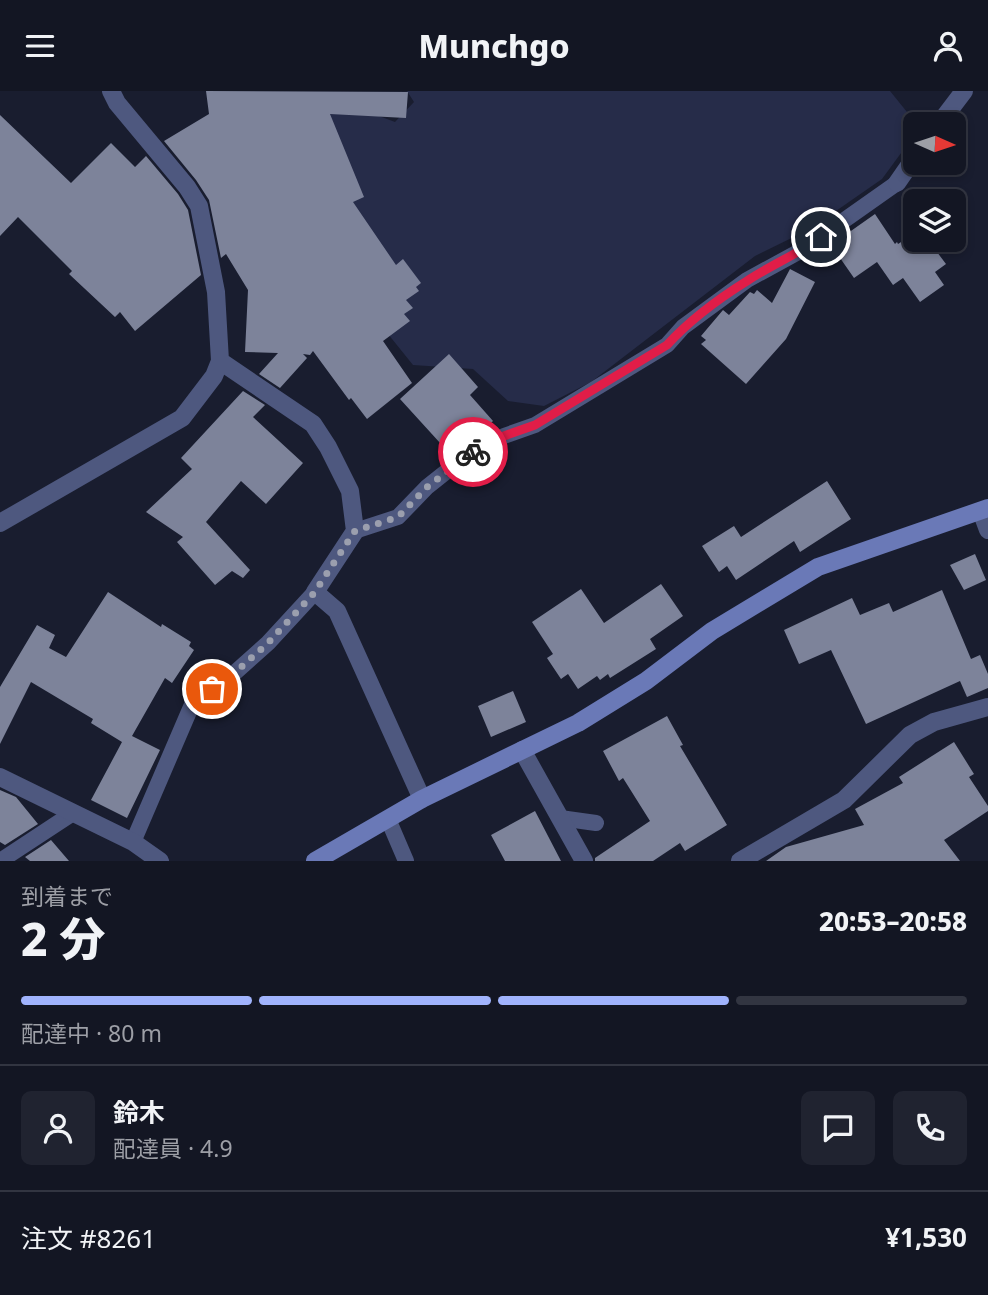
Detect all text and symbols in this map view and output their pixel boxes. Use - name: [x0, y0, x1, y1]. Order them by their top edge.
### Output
- text: Munchgo: [418, 24, 570, 67]
- icon: menu: [21, 27, 59, 65]
- icon: person: [929, 27, 967, 65]
- north arrow: [903, 112, 966, 175]
- map controls: [903, 112, 966, 252]
- button: layers: [903, 189, 966, 252]
- pin: [791, 207, 851, 267]
- icon: home: [802, 218, 840, 256]
- courier: [438, 417, 508, 487]
- icon: bike: [454, 433, 492, 471]
- pin: [182, 659, 242, 719]
- icon: bag: [193, 670, 231, 708]
- text: 到着まで: [21, 880, 113, 912]
- text: 20:53–20:58: [819, 903, 967, 939]
- text: 2 分: [21, 907, 106, 969]
- text: 配達中 · 80 m: [21, 1017, 162, 1049]
- button: person: [21, 1091, 95, 1165]
- button: chat: [801, 1091, 875, 1165]
- button: phone: [893, 1091, 967, 1165]
- text: 鈴木: [113, 1094, 165, 1130]
- text: 配達員 · 4.9: [113, 1132, 233, 1164]
- text: ¥1,530: [885, 1219, 967, 1255]
- text: 注文 #8261: [21, 1220, 156, 1256]

